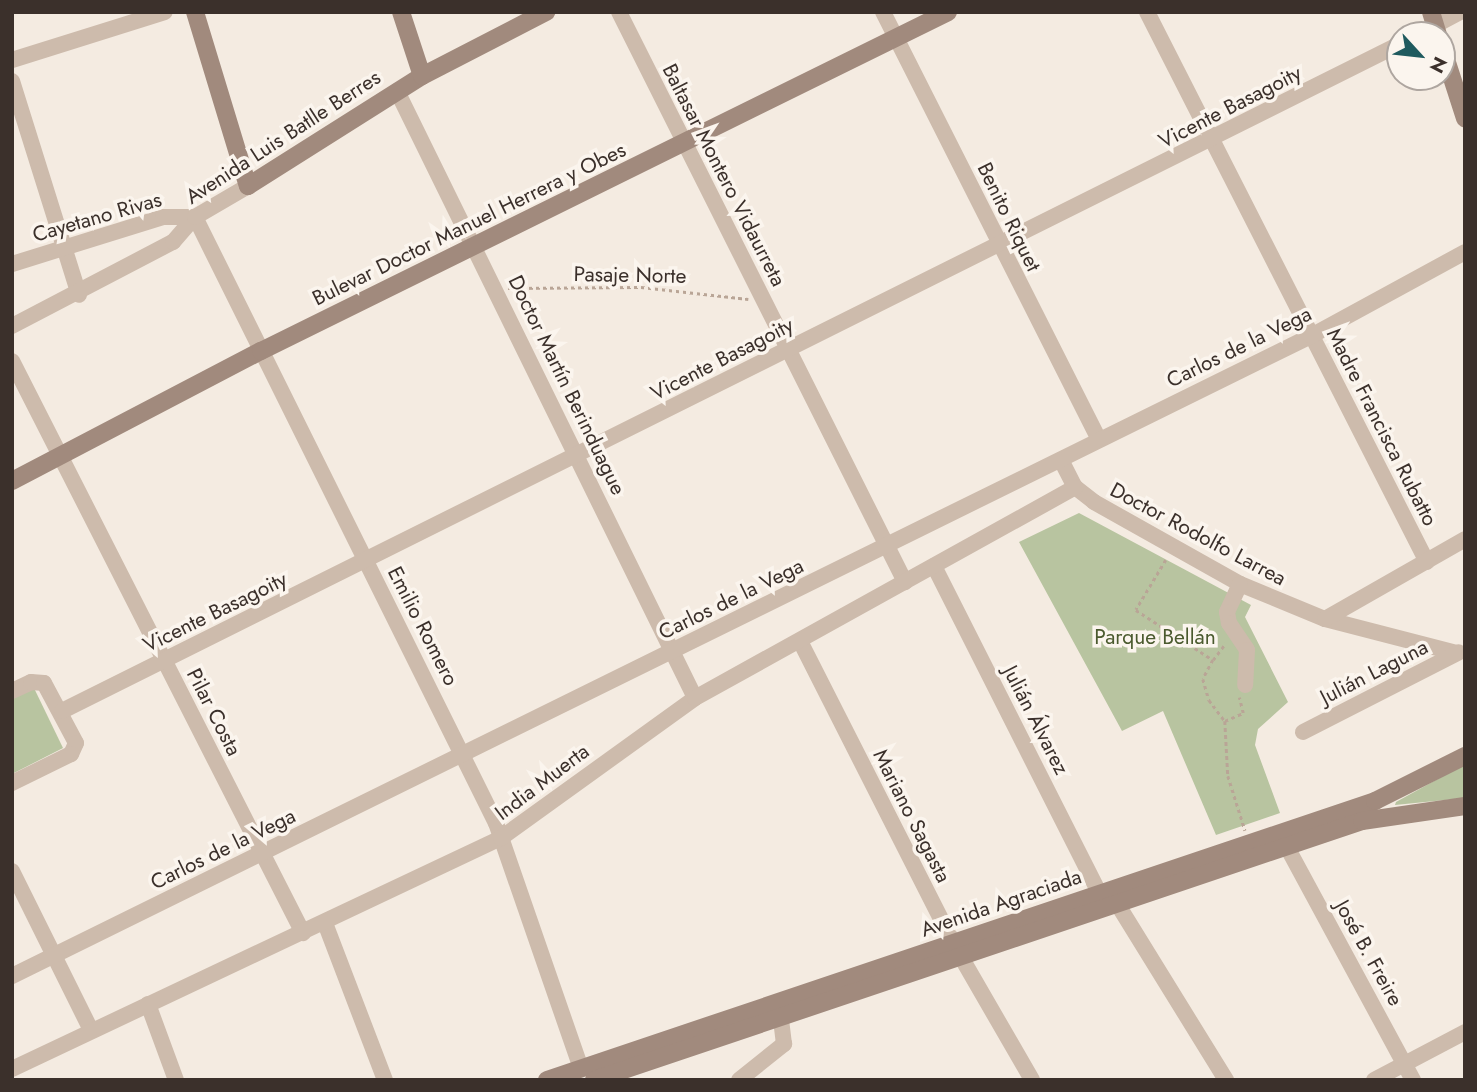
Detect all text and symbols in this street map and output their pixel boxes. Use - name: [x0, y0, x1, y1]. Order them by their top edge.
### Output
- north arrow: [1386, 21, 1456, 91]
- text: N: [1423, 52, 1454, 78]
- street label: Baltasar Montero Vidaurreta: [657, 60, 791, 290]
- street label: Vicente Basagoity: [1154, 60, 1306, 154]
- street label: Avenida Luis Batlle Berres: [181, 65, 385, 209]
- street label: Bulevar Doctor Manuel Herrera y Obes: [308, 137, 630, 311]
- street label: Benito Riquet: [972, 158, 1046, 276]
- street label: Cayetano Rivas: [30, 187, 164, 247]
- street label: Pasaje Norte: [573, 261, 687, 289]
- street label: Doctor Martín Berinduague: [503, 271, 631, 499]
- street label: Carlos de la Vega: [1162, 301, 1316, 393]
- street label: Vicente Basagoity: [646, 312, 798, 406]
- street label: Madre Francisca Rubatto: [1321, 324, 1443, 530]
- street label: Doctor Rodolfo Larrea: [1106, 477, 1290, 591]
- street label: Carlos de la Vega: [654, 553, 808, 645]
- street label: Emilio Romero: [382, 562, 464, 690]
- street label: Vicente Basagoity: [139, 566, 291, 658]
- park label: Parque Bellán: [1094, 624, 1216, 650]
- street label: Julián Laguna: [1316, 634, 1432, 710]
- street label: Julián Álvarez: [998, 661, 1074, 779]
- street label: Pilar Costa: [181, 664, 247, 760]
- street label: India Muerta: [490, 738, 594, 826]
- street label: Mariano Sagasta: [868, 745, 956, 887]
- street label: Carlos de la Vega: [146, 803, 300, 895]
- street label: Avenida Agraciada: [917, 864, 1085, 942]
- street label: José B. Freire: [1330, 896, 1408, 1010]

